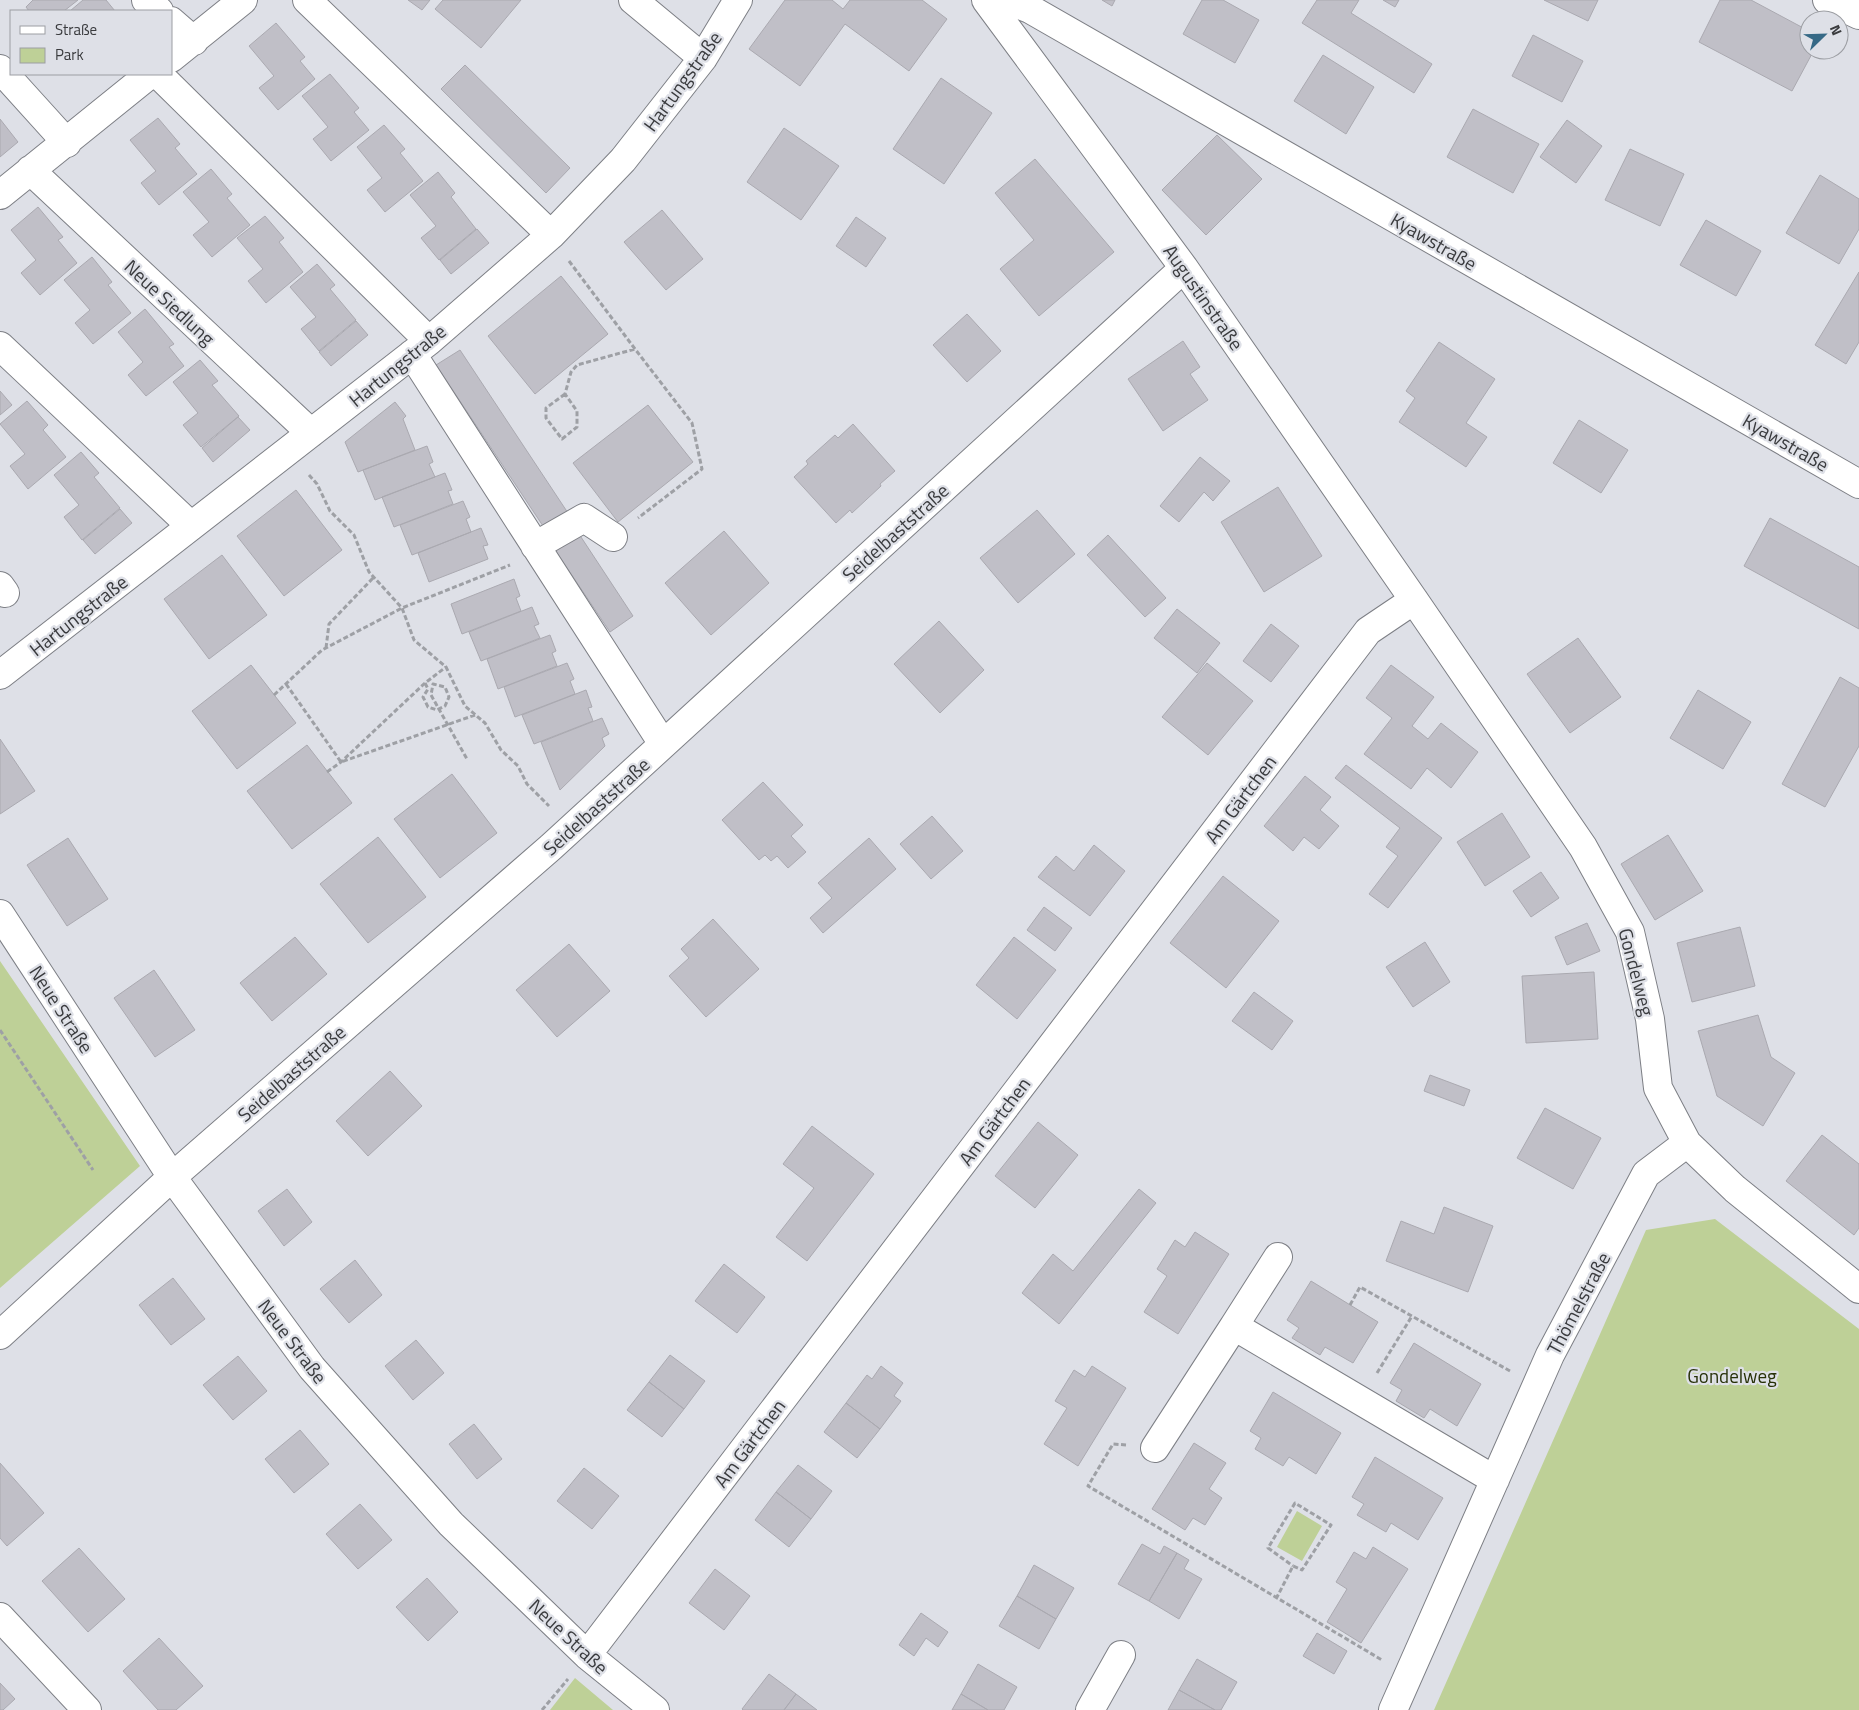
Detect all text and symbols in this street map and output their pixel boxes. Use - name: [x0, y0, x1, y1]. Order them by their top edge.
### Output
- legend: [10, 10, 172, 75]
- north arrow: [1799, 10, 1849, 60]
- text: Straße: [55, 18, 97, 41]
- text: N: [1825, 21, 1848, 38]
- street label: Hartungstraße: [636, 25, 728, 137]
- text: Park: [55, 43, 84, 66]
- street label: Kyawstraße: [1385, 205, 1483, 277]
- street label: Augustinstraße: [1157, 238, 1251, 356]
- street label: Neue Siedlung: [118, 252, 222, 352]
- street label: Hartungstraße: [342, 317, 452, 413]
- street label: Kyawstraße: [1737, 406, 1835, 478]
- street label: Seidelbaststraße: [835, 476, 955, 588]
- street label: Hartungstraße: [23, 567, 133, 663]
- street label: Am Gärtchen: [1197, 749, 1283, 849]
- street label: Seidelbaststraße: [536, 750, 656, 862]
- street label: Gondelweg: [1611, 925, 1663, 1019]
- street label: Neue Straße: [23, 959, 101, 1059]
- street label: Seidelbaststraße: [230, 1018, 352, 1128]
- street label: Am Gärtchen: [951, 1071, 1037, 1171]
- street label: Thömelstraße: [1539, 1247, 1617, 1359]
- street label: Neue Straße: [251, 1292, 335, 1390]
- park label: Gondelweg: [1687, 1361, 1777, 1390]
- street label: Am Gärtchen: [706, 1393, 792, 1493]
- street label: Neue Straße: [523, 1591, 615, 1681]

